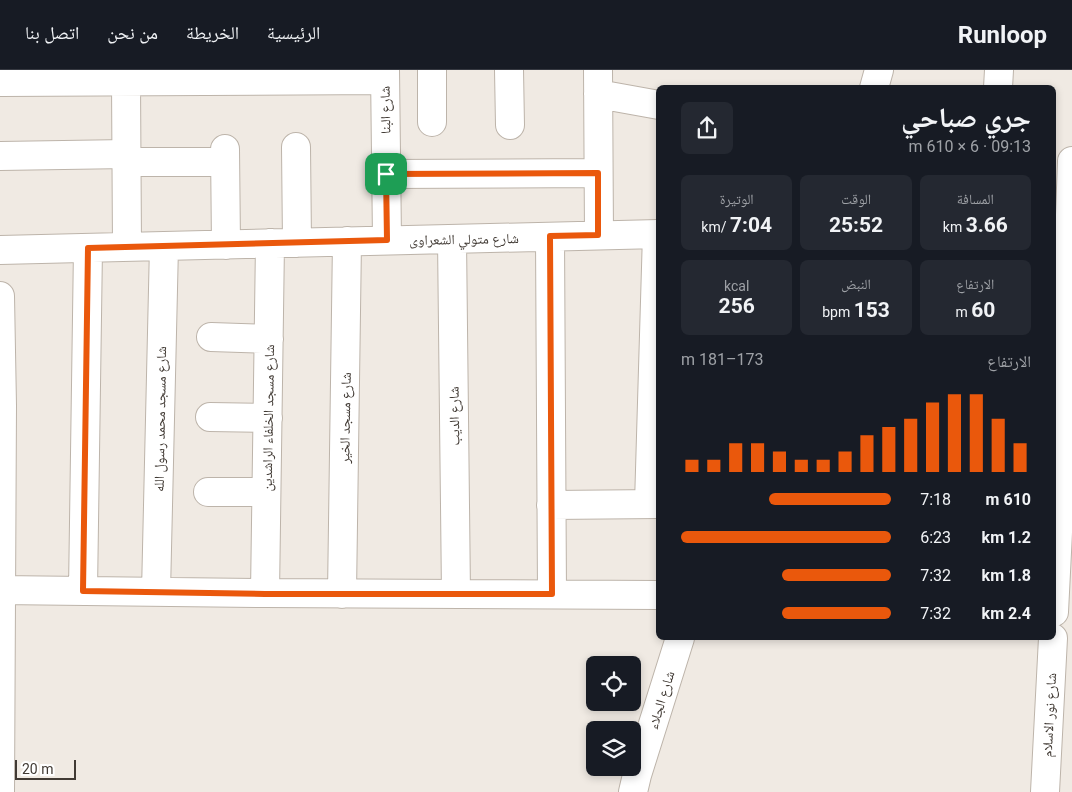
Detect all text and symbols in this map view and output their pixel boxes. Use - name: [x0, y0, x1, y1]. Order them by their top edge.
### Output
- text: Runloop: [958, 21, 1047, 49]
- text: اتصل بنا: [25, 22, 79, 43]
- text: من نحن: [107, 22, 158, 43]
- text: الخريطة: [186, 22, 239, 43]
- text: الرئيسية: [267, 22, 320, 43]
- street label: شارع البنا: [377, 86, 395, 134]
- text: جري صباحي: [901, 101, 1031, 134]
- button: share: [681, 102, 733, 154]
- text: 09:13 · 6 × 610 m: [909, 137, 1031, 156]
- pin: [365, 153, 407, 195]
- icon: arrive: [372, 160, 400, 188]
- text: الوتيرة: [720, 191, 754, 207]
- text: الوقت: [841, 191, 871, 207]
- text: المسافة: [957, 191, 994, 207]
- text: 7:04: [730, 213, 772, 237]
- text: 25:52: [829, 213, 883, 237]
- text: 3.66: [966, 213, 1008, 237]
- text: /km: [701, 219, 730, 235]
- text: km: [943, 219, 966, 235]
- street label: شارع متولي الشعراوى: [409, 230, 519, 252]
- text: النبض: [841, 276, 871, 292]
- text: الارتفاع: [956, 276, 994, 292]
- text: kcal: [724, 278, 749, 294]
- text: 256: [719, 294, 755, 318]
- text: 153: [854, 298, 890, 322]
- text: 60: [971, 298, 995, 322]
- text: bpm: [822, 304, 854, 320]
- text: m: [955, 304, 971, 320]
- street label: شارع مسجد الخلفاء الراشدين: [259, 344, 279, 492]
- street label: شارع مسجد محمد رسول الله: [151, 346, 171, 492]
- text: 173–181 m: [681, 350, 763, 369]
- text: الارتفاع: [987, 352, 1031, 371]
- street label: شارع مسجد الخير: [336, 372, 356, 465]
- street label: شارع الديب: [445, 386, 465, 446]
- text: 7:18: [920, 490, 951, 509]
- text: 610 m: [986, 490, 1031, 509]
- text: 6:23: [920, 528, 951, 547]
- text: 1.2 km: [982, 528, 1031, 547]
- text: 7:32: [920, 566, 951, 585]
- text: 1.8 km: [982, 566, 1031, 585]
- text: 7:32: [920, 604, 951, 623]
- text: 2.4 km: [982, 604, 1031, 623]
- map controls: [586, 656, 641, 776]
- button: locate: [586, 656, 641, 711]
- street label: شارع الجلاء: [645, 669, 679, 732]
- street label: شارع نور الاسلام: [1039, 672, 1061, 758]
- button: layers: [586, 721, 641, 776]
- scale bar: [15, 757, 76, 780]
- text: 20 m: [22, 761, 54, 777]

